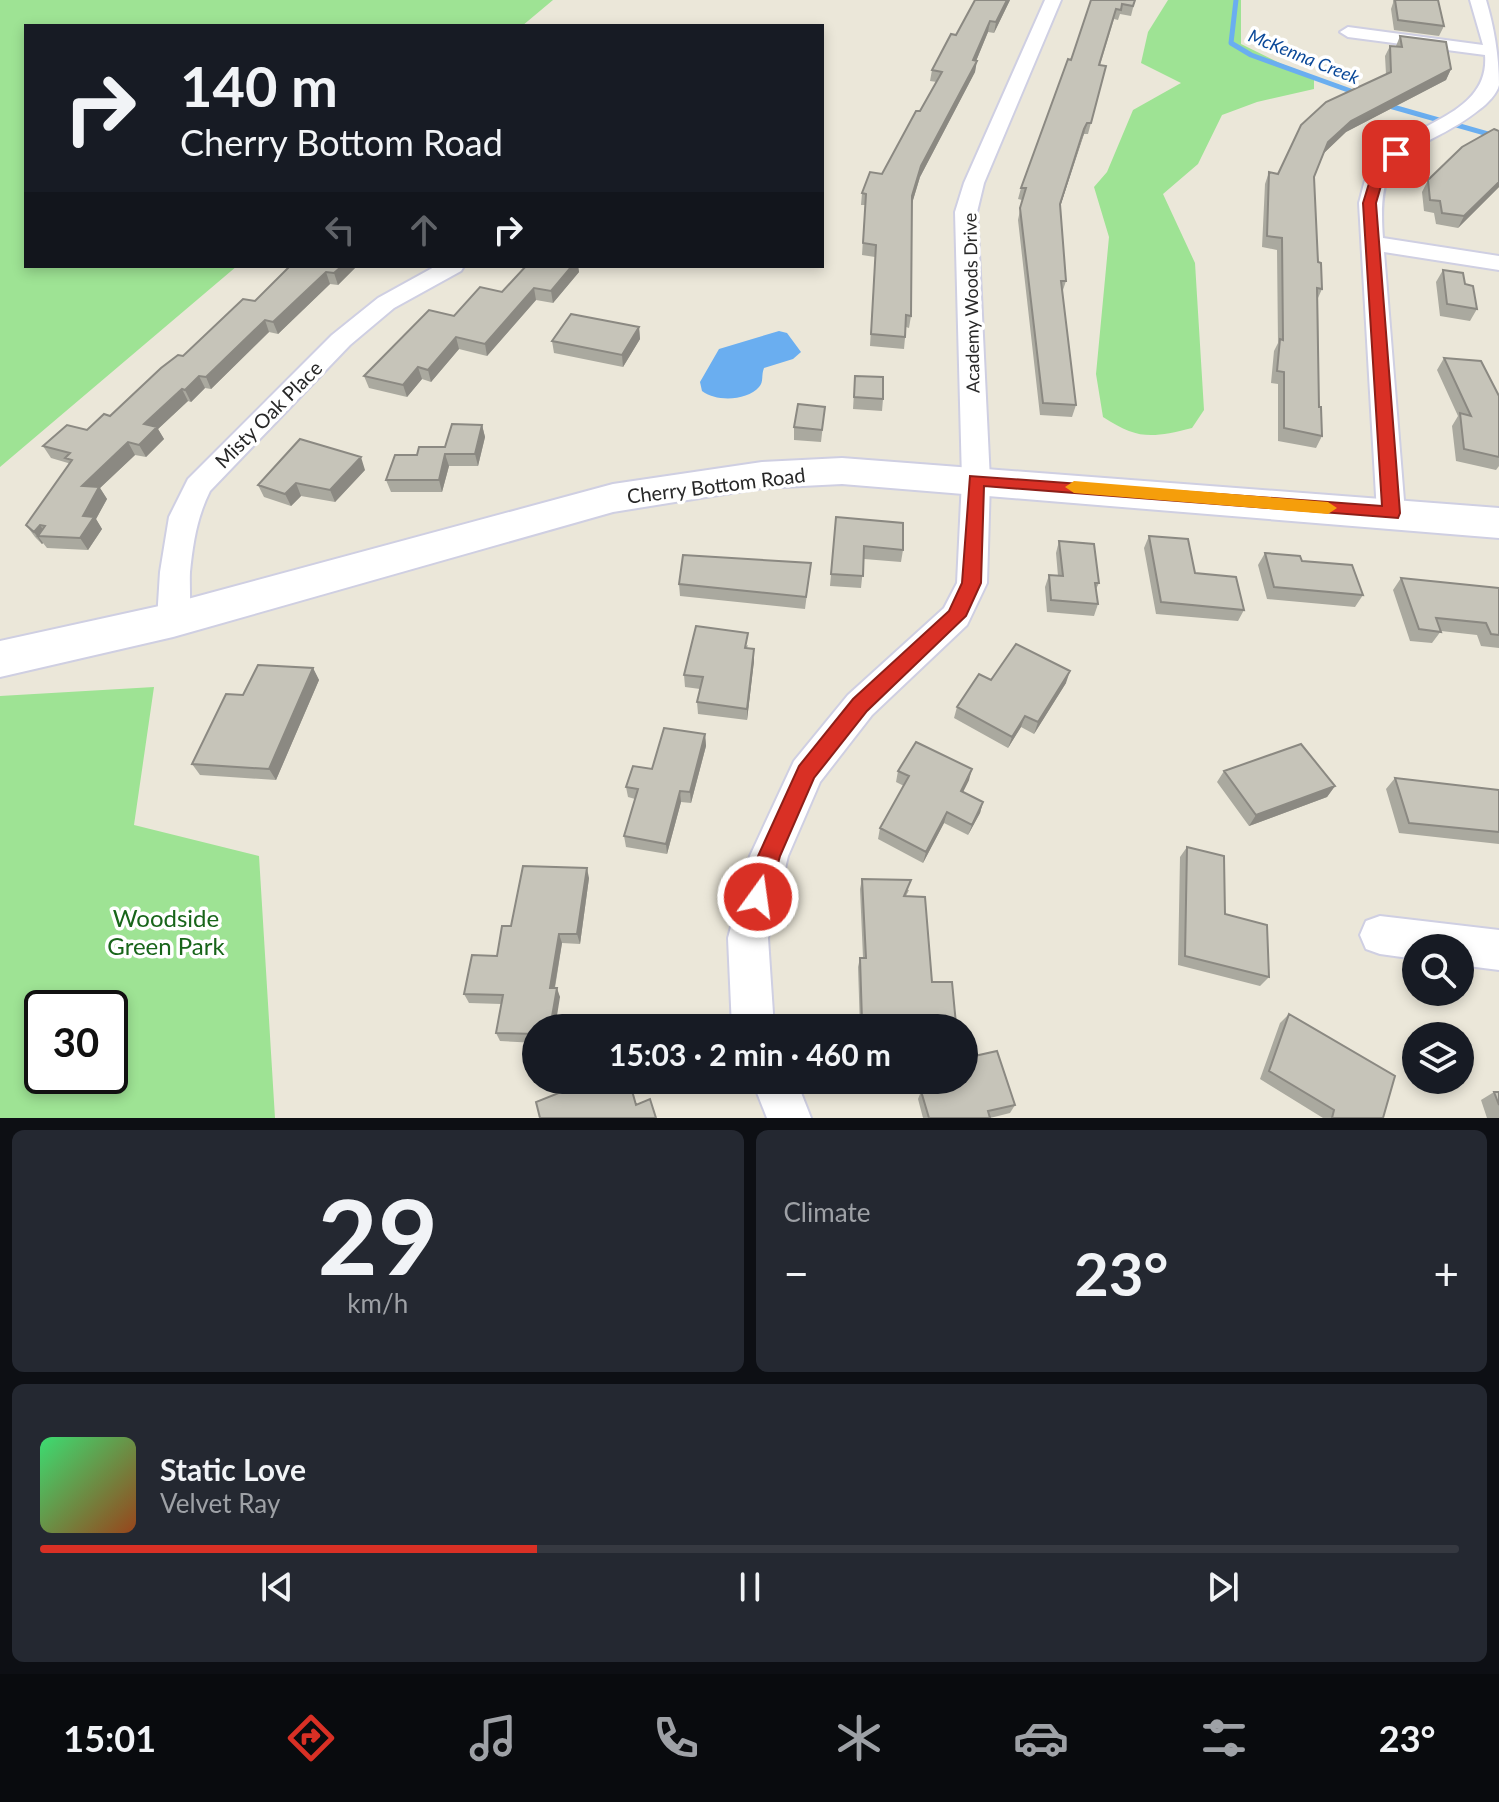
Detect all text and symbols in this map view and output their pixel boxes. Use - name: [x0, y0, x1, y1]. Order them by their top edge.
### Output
- water label: McKenna Creek: [1245, 24, 1363, 88]
- text: 140 m: [180, 52, 338, 119]
- icon: right: [48, 56, 152, 160]
- text: Cherry Bottom Road: [180, 120, 503, 164]
- pin: [1362, 120, 1430, 188]
- icon: arrive: [1374, 132, 1418, 176]
- icon: left: [318, 208, 362, 252]
- icon: ahead: [402, 208, 446, 252]
- icon: right: [486, 208, 530, 252]
- street label: Academy Woods Drive: [958, 213, 984, 393]
- street label: Misty Oak Place: [209, 355, 327, 473]
- street label: Cherry Bottom Road: [626, 462, 806, 508]
- position arrow: [716, 855, 800, 939]
- park label: Woodside Green Park: [107, 903, 225, 960]
- map controls: [1402, 934, 1474, 1094]
- button: search: [1402, 934, 1474, 1006]
- speed limit sign: 30: [24, 990, 128, 1094]
- button: layers: [1402, 1022, 1474, 1094]
- text: 15:03 · 2 min · 460 m: [609, 1036, 891, 1072]
- text: 29: [317, 1172, 438, 1297]
- text: Climate: [784, 1196, 870, 1228]
- text: 23°: [1074, 1237, 1169, 1309]
- text: −: [784, 1247, 809, 1299]
- text: +: [1433, 1247, 1459, 1299]
- text: km/h: [347, 1287, 408, 1319]
- text: Static Love: [160, 1451, 306, 1487]
- text: Velvet Ray: [160, 1487, 280, 1519]
- icon: previous: [255, 1565, 299, 1609]
- icon: pause: [728, 1565, 772, 1609]
- icon: next: [1201, 1565, 1245, 1609]
- icon: directions: [283, 1710, 339, 1766]
- icon: music: [465, 1710, 521, 1766]
- icon: phone: [648, 1710, 704, 1766]
- icon: climate: [831, 1710, 887, 1766]
- icon: car: [1013, 1710, 1069, 1766]
- icon: filters: [1196, 1710, 1252, 1766]
- text: 15:01: [63, 1716, 156, 1760]
- text: 23°: [1379, 1716, 1436, 1760]

